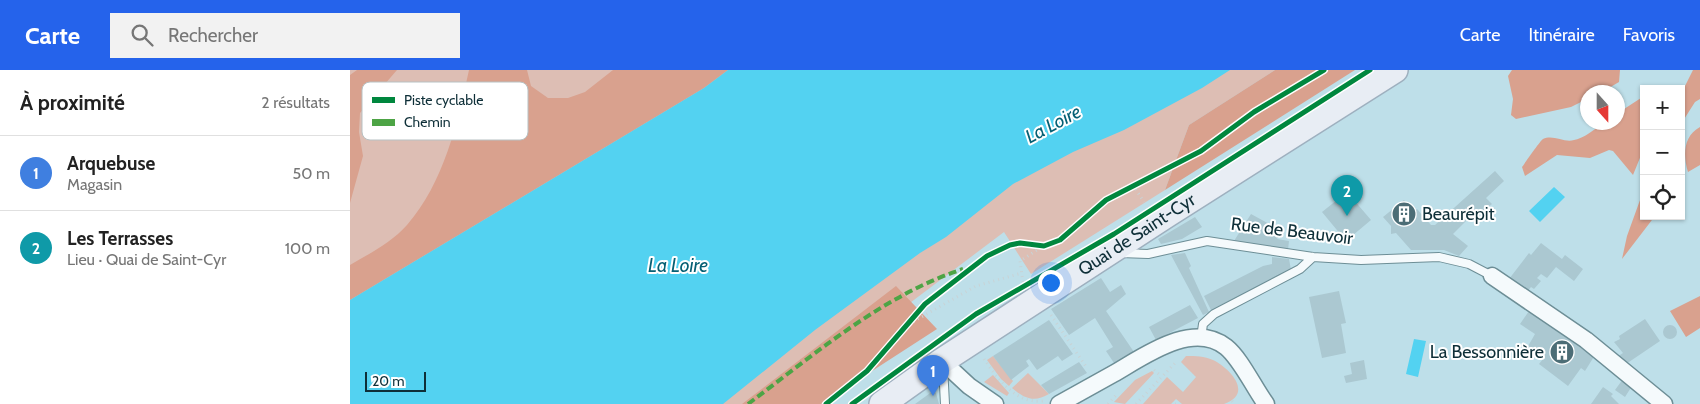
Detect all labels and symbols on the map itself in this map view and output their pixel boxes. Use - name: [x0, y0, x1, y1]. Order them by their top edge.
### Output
- legend: [362, 82, 528, 140]
- north arrow: [1580, 85, 1625, 130]
- text: Piste cyclable: [404, 91, 484, 109]
- water label: La Loire: [1021, 100, 1085, 148]
- text: Chemin: [404, 113, 451, 131]
- pin: 2: [1331, 175, 1363, 216]
- street label: Quai de Saint-Cyr: [1074, 188, 1200, 281]
- building icon: Beaurépit: [1391, 201, 1417, 227]
- place label: Beaurépit: [1422, 203, 1495, 225]
- street label: Rue de Beauvoir: [1230, 213, 1355, 249]
- water label: La Loire: [648, 254, 708, 277]
- your location: [1038, 270, 1064, 296]
- building icon: La Bessonnière: [1549, 339, 1575, 365]
- place label: La Bessonnière: [1430, 341, 1544, 363]
- pin: 1: [917, 355, 949, 396]
- scale bar: [365, 369, 426, 392]

